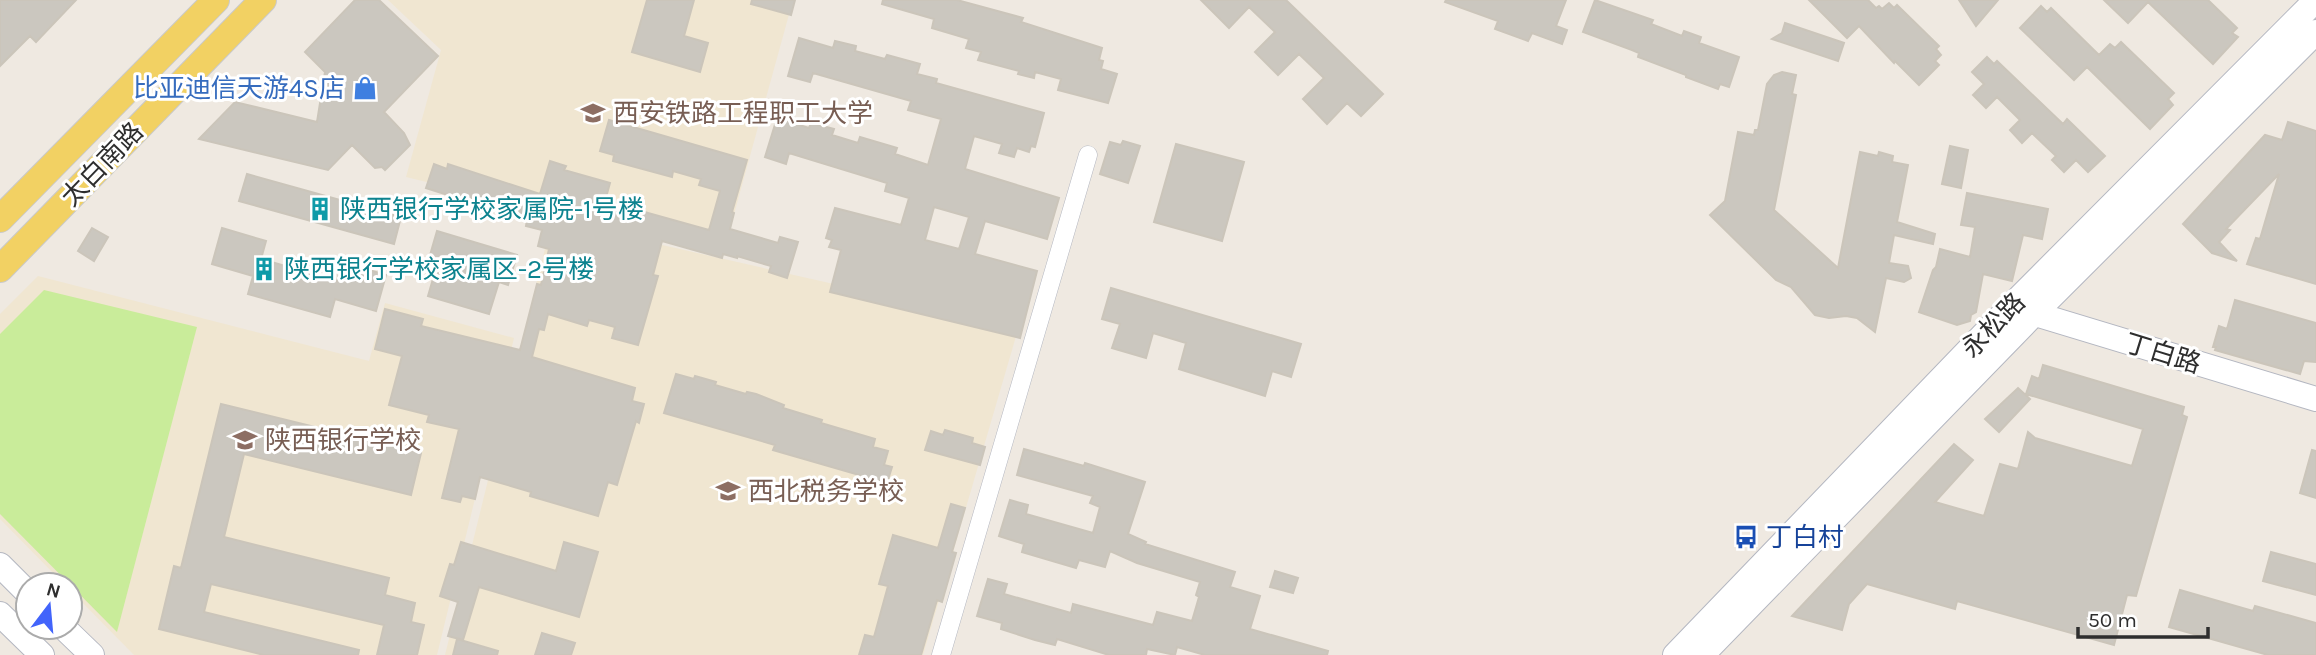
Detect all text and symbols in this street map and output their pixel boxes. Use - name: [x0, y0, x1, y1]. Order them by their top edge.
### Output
- place label: 比亚迪信天游4S店: [133, 73, 345, 104]
- shop icon: 比亚迪信天游4S店: [351, 74, 379, 102]
- place label: 西安铁路工程职工大学: [613, 98, 873, 129]
- school or university icon: 西安铁路工程职工大学: [579, 99, 607, 127]
- street label: 太白南路: [55, 116, 150, 213]
- place label: 陕西银行学校家属院-1号楼: [340, 194, 644, 225]
- building icon: 陕西银行学校家属院-1号楼: [306, 195, 334, 223]
- place label: 陕西银行学校家属区-2号楼: [284, 254, 594, 285]
- building icon: 陕西银行学校家属区-2号楼: [250, 255, 278, 283]
- street label: 永松路: [1955, 287, 2032, 364]
- street label: 丁白路: [2121, 327, 2205, 380]
- place label: 陕西银行学校: [265, 425, 421, 456]
- school or university icon: 陕西银行学校: [231, 426, 259, 454]
- place label: 西北税务学校: [748, 476, 904, 507]
- school or university icon: 西北税务学校: [714, 477, 742, 505]
- place label: 丁白村: [1766, 522, 1844, 553]
- bus stop icon: 丁白村: [1732, 523, 1760, 551]
- north arrow: [14, 571, 84, 641]
- text: N: [44, 578, 63, 603]
- scale bar: [2078, 596, 2208, 640]
- text: 50 m: [2088, 608, 2137, 632]

